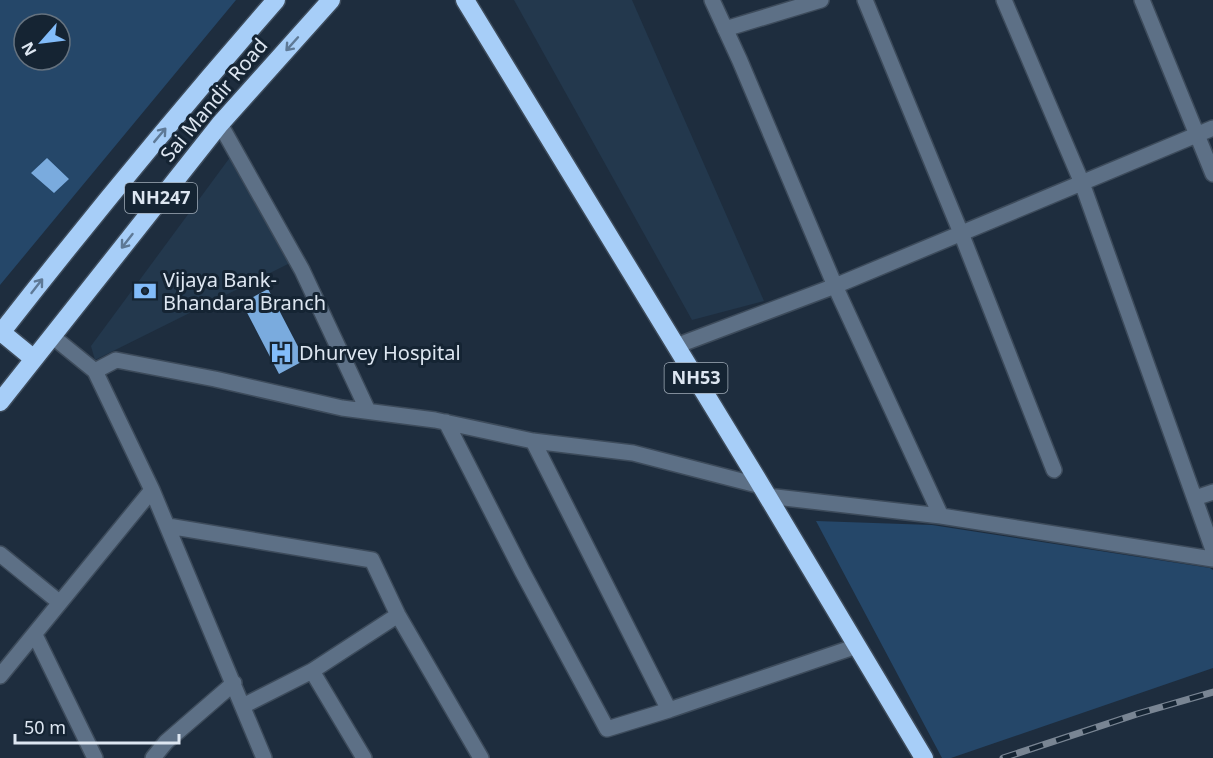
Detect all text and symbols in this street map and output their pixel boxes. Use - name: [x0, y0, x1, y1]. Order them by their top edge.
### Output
- north arrow: [12, 12, 72, 72]
- street label: Sai Mandir Road: [154, 32, 273, 167]
- one-way arrow: [285, 36, 299, 51]
- text: N: [16, 38, 42, 60]
- one-way arrow: [153, 128, 167, 143]
- road number: NH247: [125, 183, 197, 213]
- one-way arrow: [120, 233, 133, 249]
- place label: Vijaya Bank- Bhandara Branch: [163, 266, 326, 316]
- one-way arrow: [31, 278, 44, 294]
- bank icon: Vijaya Bank- Bhandara Branch: [132, 278, 158, 304]
- place label: Dhurvey Hospital: [299, 339, 461, 366]
- hospital icon: Dhurvey Hospital: [268, 340, 294, 366]
- road number: NH53: [664, 363, 728, 393]
- scale bar: [15, 707, 178, 745]
- text: 50 m: [24, 715, 66, 739]

